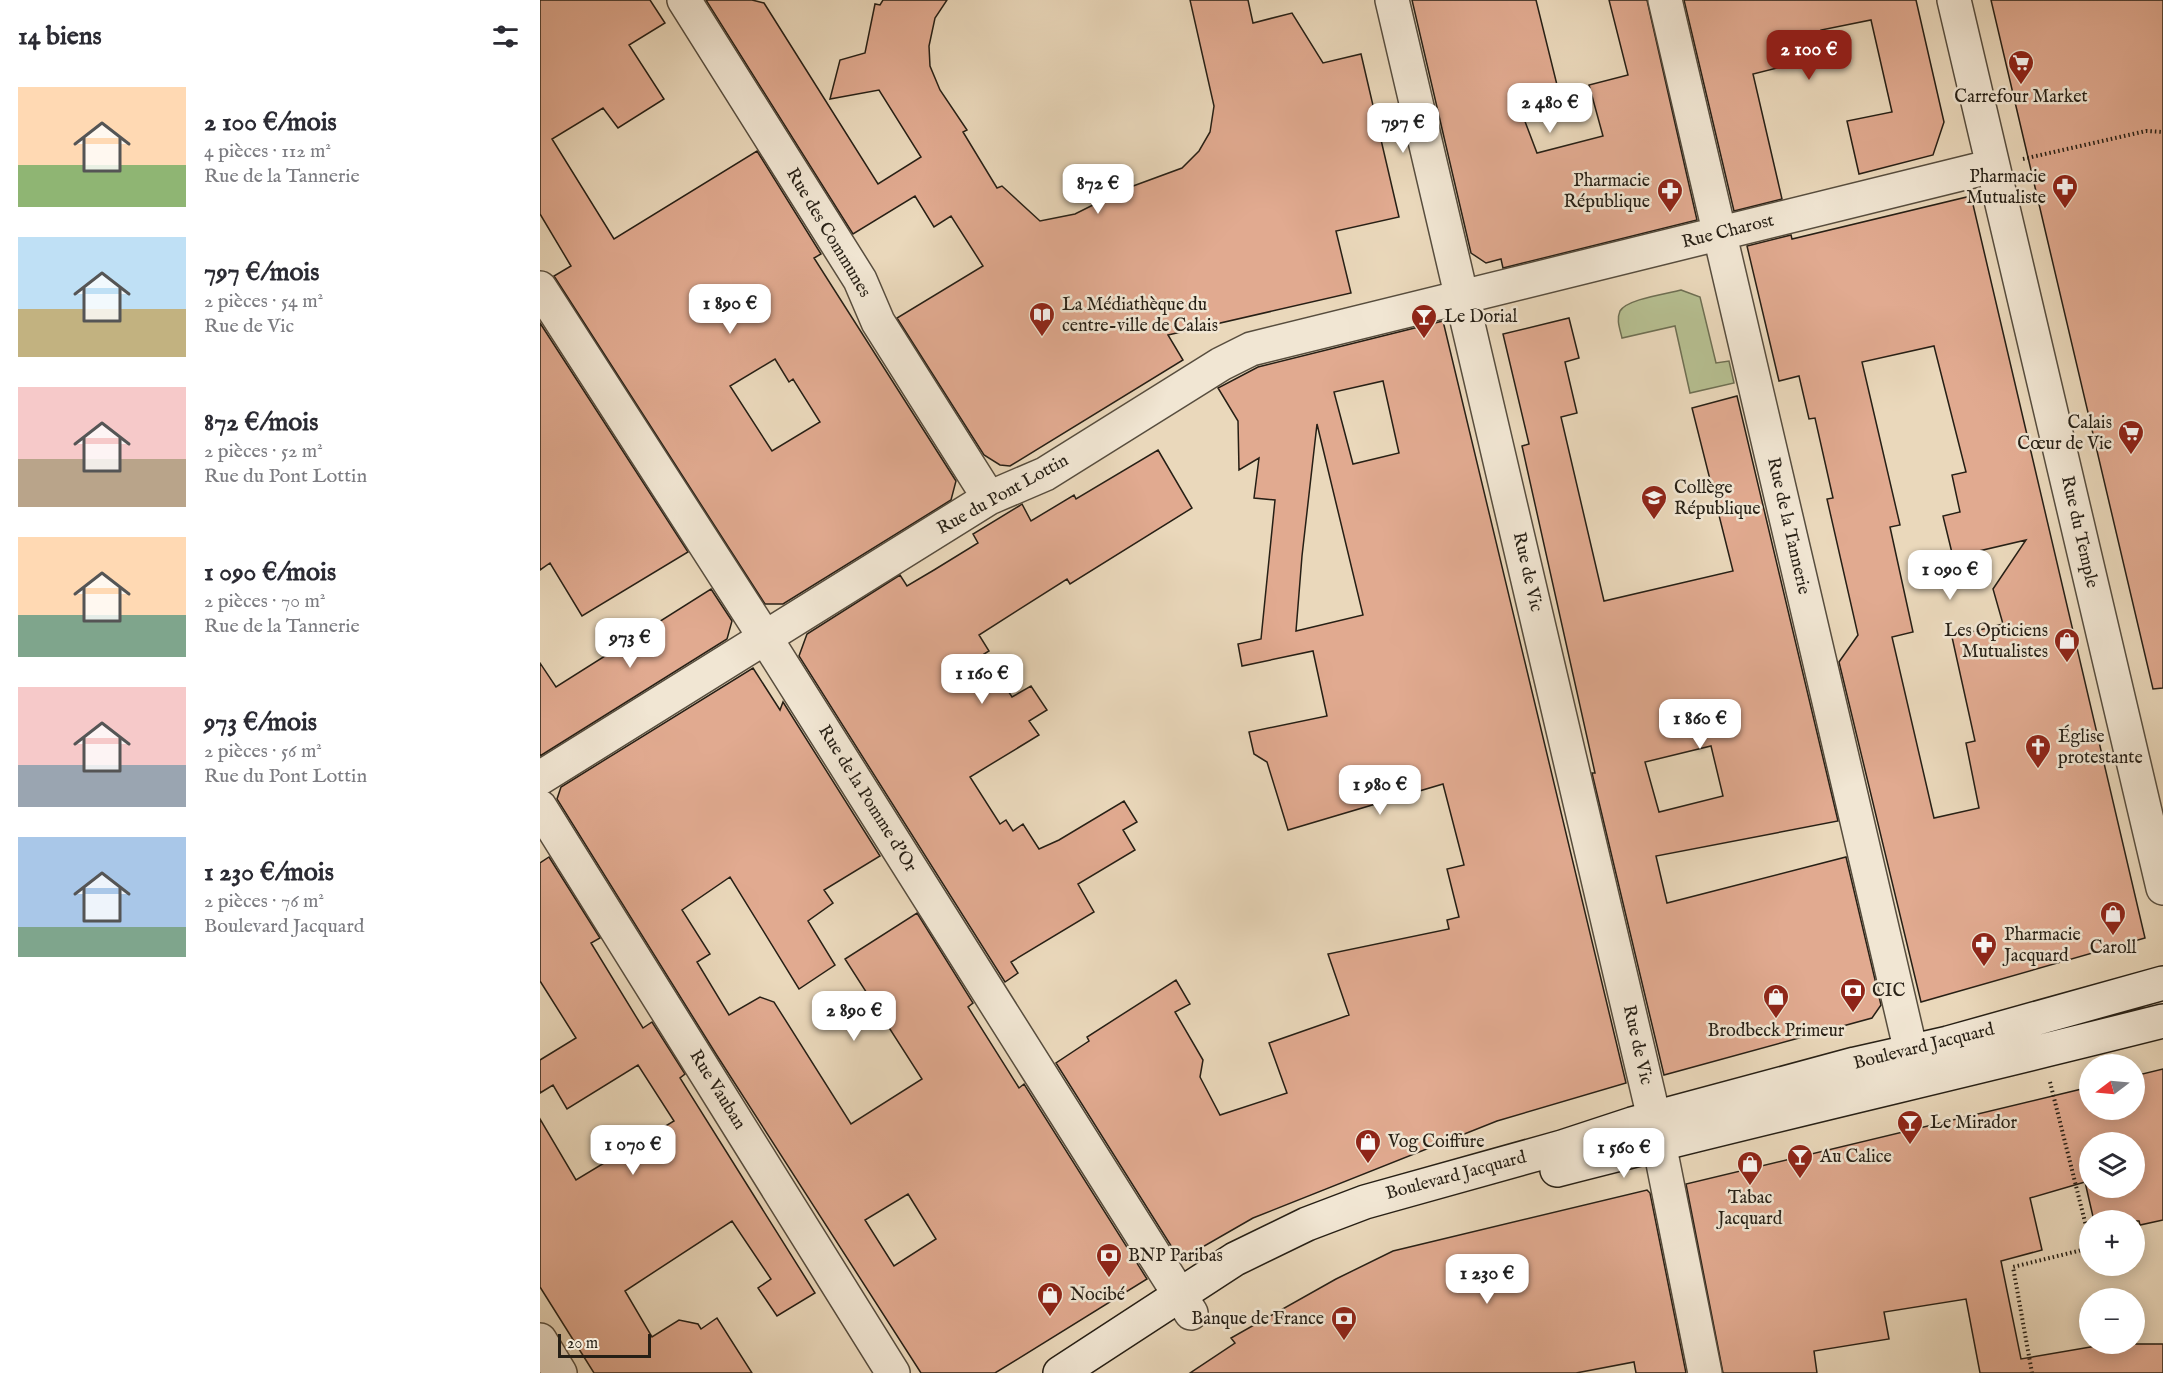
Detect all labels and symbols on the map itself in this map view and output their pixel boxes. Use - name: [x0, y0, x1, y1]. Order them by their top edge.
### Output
- pin: 2 100 €: [1754, 30, 1864, 81]
- supermarket icon: Carrefour Market: [2006, 48, 2036, 86]
- pin: 2 480 €: [1495, 83, 1605, 134]
- place label: Carrefour Market: [1954, 86, 2088, 109]
- pin: 797 €: [1361, 103, 1445, 154]
- street label: Rue des Communes: [780, 164, 876, 302]
- pin: 872 €: [1056, 164, 1140, 215]
- place label: Pharmacie Mutualiste: [1966, 166, 2046, 210]
- place label: Pharmacie République: [1563, 170, 1650, 214]
- pharmacy icon: Pharmacie Mutualiste: [2050, 172, 2080, 210]
- pharmacy icon: Pharmacie République: [1655, 176, 1685, 214]
- street label: Rue Charost: [1680, 209, 1776, 255]
- pin: 1 890 €: [675, 284, 785, 335]
- place label: La Médiathèque du centre-ville de Calais: [1062, 294, 1218, 338]
- library icon: La Médiathèque du centre-ville de Calais: [1027, 300, 1057, 338]
- bar icon: Le Dorial: [1409, 302, 1439, 340]
- place label: Le Dorial: [1444, 306, 1517, 329]
- place label: Calais Cœur de Vie: [2017, 412, 2112, 456]
- supermarket icon: Calais Cœur de Vie: [2116, 418, 2146, 456]
- street label: Rue du Pont Lottin: [933, 449, 1073, 541]
- street label: Rue de la Tannerie: [1761, 455, 1815, 597]
- street label: Rue du Temple: [2055, 474, 2103, 590]
- place label: Collège République: [1674, 477, 1761, 521]
- school or university icon: Collège République: [1639, 483, 1669, 521]
- street label: Rue de Vic: [1507, 530, 1547, 614]
- pin: 1 090 €: [1895, 550, 2005, 601]
- pin: 973 €: [588, 618, 672, 669]
- place label: Les Opticiens Mutualistes: [1944, 620, 2048, 664]
- shop icon: Les Opticiens Mutualistes: [2052, 626, 2082, 664]
- pin: 1 160 €: [927, 654, 1037, 705]
- pin: 1 860 €: [1645, 699, 1755, 750]
- street label: Rue de la Pomme d'Or: [812, 721, 922, 877]
- place label: Église protestante: [2058, 724, 2143, 770]
- church icon: Église protestante: [2023, 732, 2053, 770]
- pin: 1 980 €: [1325, 765, 1435, 816]
- shop icon: Caroll: [2098, 899, 2128, 937]
- place label: Pharmacie Jacquard: [2002, 924, 2081, 968]
- pharmacy icon: Pharmacie Jacquard: [1969, 930, 1999, 968]
- place label: Caroll: [2090, 937, 2136, 960]
- bank icon: CIC: [1838, 976, 1868, 1014]
- place label: CIC: [1872, 980, 1905, 1003]
- shop icon: Brodbeck Primeur: [1761, 982, 1791, 1020]
- pin: 2 890 €: [799, 991, 909, 1042]
- street label: Rue de Vic: [1617, 1003, 1657, 1087]
- street label: Boulevard Jacquard: [1851, 1018, 1997, 1076]
- place label: Brodbeck Primeur: [1708, 1020, 1845, 1043]
- street label: Rue Vauban: [683, 1046, 751, 1135]
- north arrow: [2079, 1054, 2145, 1120]
- bar icon: Le Mirador: [1895, 1108, 1925, 1146]
- place label: Le Mirador: [1930, 1112, 2018, 1135]
- pin: 1 070 €: [578, 1125, 688, 1176]
- shop icon: Vog Coiffure: [1353, 1127, 1383, 1165]
- pin: 1 560 €: [1569, 1128, 1679, 1179]
- place label: Vog Coiffure: [1387, 1131, 1484, 1154]
- bar icon: Au Calice: [1785, 1142, 1815, 1180]
- street label: Boulevard Jacquard: [1383, 1146, 1529, 1206]
- place label: Au Calice: [1819, 1146, 1892, 1169]
- shop icon: Tabac Jacquard: [1735, 1149, 1765, 1187]
- place label: Tabac Jacquard: [1716, 1187, 1783, 1231]
- bank icon: BNP Paribas: [1094, 1241, 1124, 1279]
- place label: BNP Paribas: [1128, 1245, 1223, 1268]
- pin: 1 230 €: [1432, 1254, 1542, 1305]
- shop icon: Nocibé: [1035, 1280, 1065, 1318]
- place label: Nocibé: [1070, 1284, 1125, 1307]
- bank icon: Banque de France: [1329, 1304, 1359, 1342]
- place label: Banque de France: [1191, 1308, 1324, 1331]
- scale bar: [558, 1331, 651, 1358]

